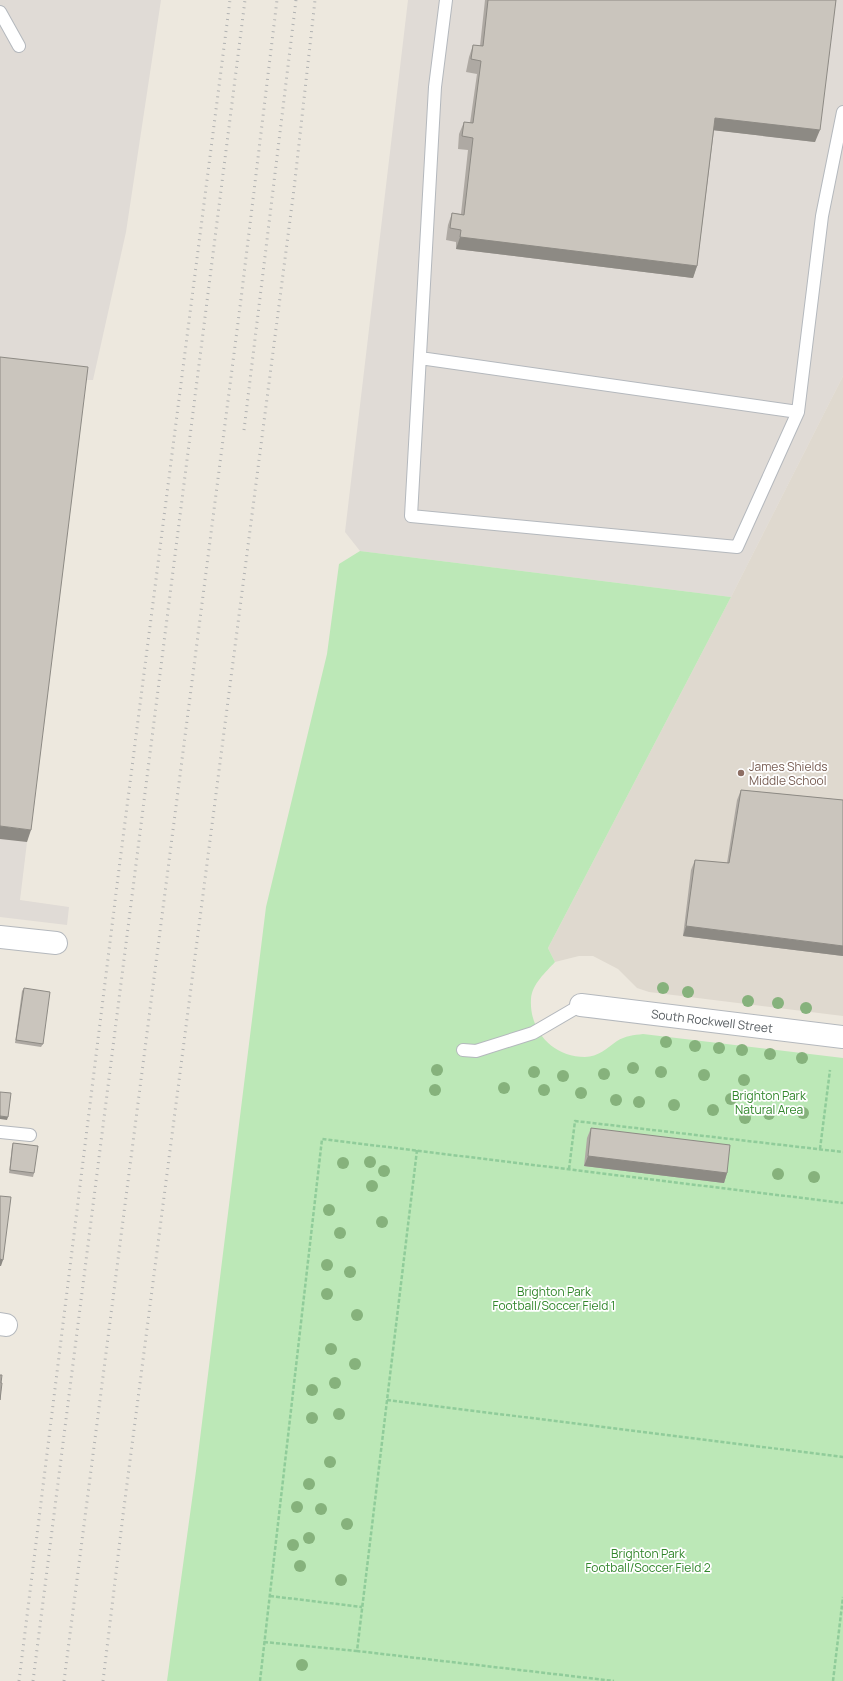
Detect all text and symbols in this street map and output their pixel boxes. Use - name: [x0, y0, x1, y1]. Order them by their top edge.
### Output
- place label: James Shields Middle School: [749, 758, 828, 789]
- marker: James Shields Middle School: [736, 768, 746, 778]
- street label: South Rockwell Street: [650, 1005, 774, 1037]
- park label: Brighton Park Natural Area: [732, 1087, 807, 1118]
- park label: Brighton Park Football/Soccer Field 1: [493, 1283, 615, 1314]
- park label: Brighton Park Football/Soccer Field 2: [585, 1545, 711, 1576]

